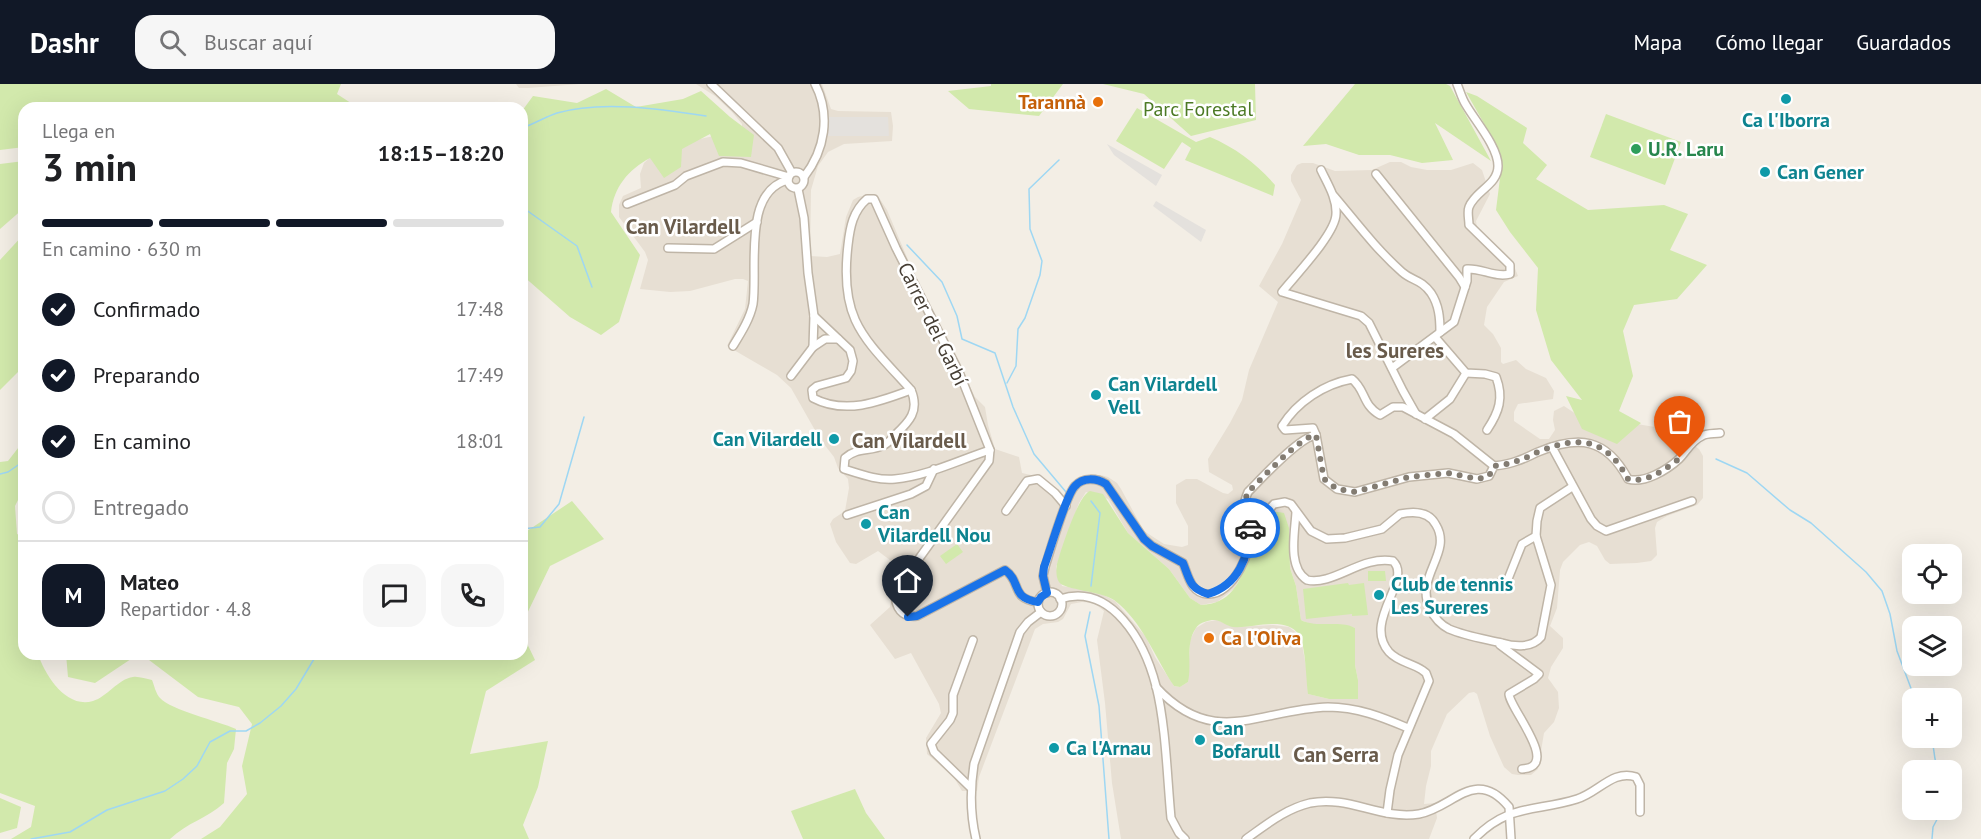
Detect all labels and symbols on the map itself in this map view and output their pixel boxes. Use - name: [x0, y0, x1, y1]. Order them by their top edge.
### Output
- place label: Tarannà: [1018, 89, 1086, 115]
- marker: Ca l'Iborra: [1779, 92, 1793, 106]
- marker: Tarannà: [1091, 95, 1105, 109]
- park label: Parc Forestal: [1143, 96, 1253, 122]
- place label: Ca l'Iborra: [1742, 107, 1830, 133]
- place label: U.R. Laru: [1648, 136, 1724, 162]
- marker: U.R. Laru: [1629, 142, 1643, 156]
- place label: Can Gener: [1777, 159, 1864, 185]
- marker: Can Gener: [1758, 165, 1772, 179]
- district label: Can Vilardell: [626, 213, 741, 240]
- street label: Carrer del Garbí: [892, 258, 974, 390]
- district label: les Sureres: [1346, 337, 1444, 364]
- place label: Can Vilardell Vell: [1107, 371, 1217, 420]
- marker: Can Vilardell Vell: [1089, 388, 1103, 402]
- pin: [1654, 396, 1705, 458]
- place label: Can Vilardell: [713, 426, 822, 452]
- district label: Can Vilardell: [852, 427, 967, 454]
- marker: Can Vilardell: [827, 432, 841, 446]
- courier: [1220, 498, 1280, 558]
- place label: Can Vilardell Nou: [877, 499, 991, 548]
- marker: Can Vilardell Nou: [859, 517, 873, 531]
- pin: [882, 555, 933, 617]
- place label: Club de tennis Les Sureres: [1391, 571, 1513, 620]
- marker: Club de tennis Les Sureres: [1372, 588, 1386, 602]
- place label: Ca l'Oliva: [1221, 625, 1301, 651]
- marker: Ca l'Oliva: [1202, 631, 1216, 645]
- place label: Can Bofarull: [1212, 715, 1280, 764]
- marker: Can Bofarull: [1193, 733, 1207, 747]
- place label: Ca l'Arnau: [1066, 735, 1151, 761]
- marker: Ca l'Arnau: [1047, 741, 1061, 755]
- district label: Can Serra: [1293, 741, 1379, 768]

